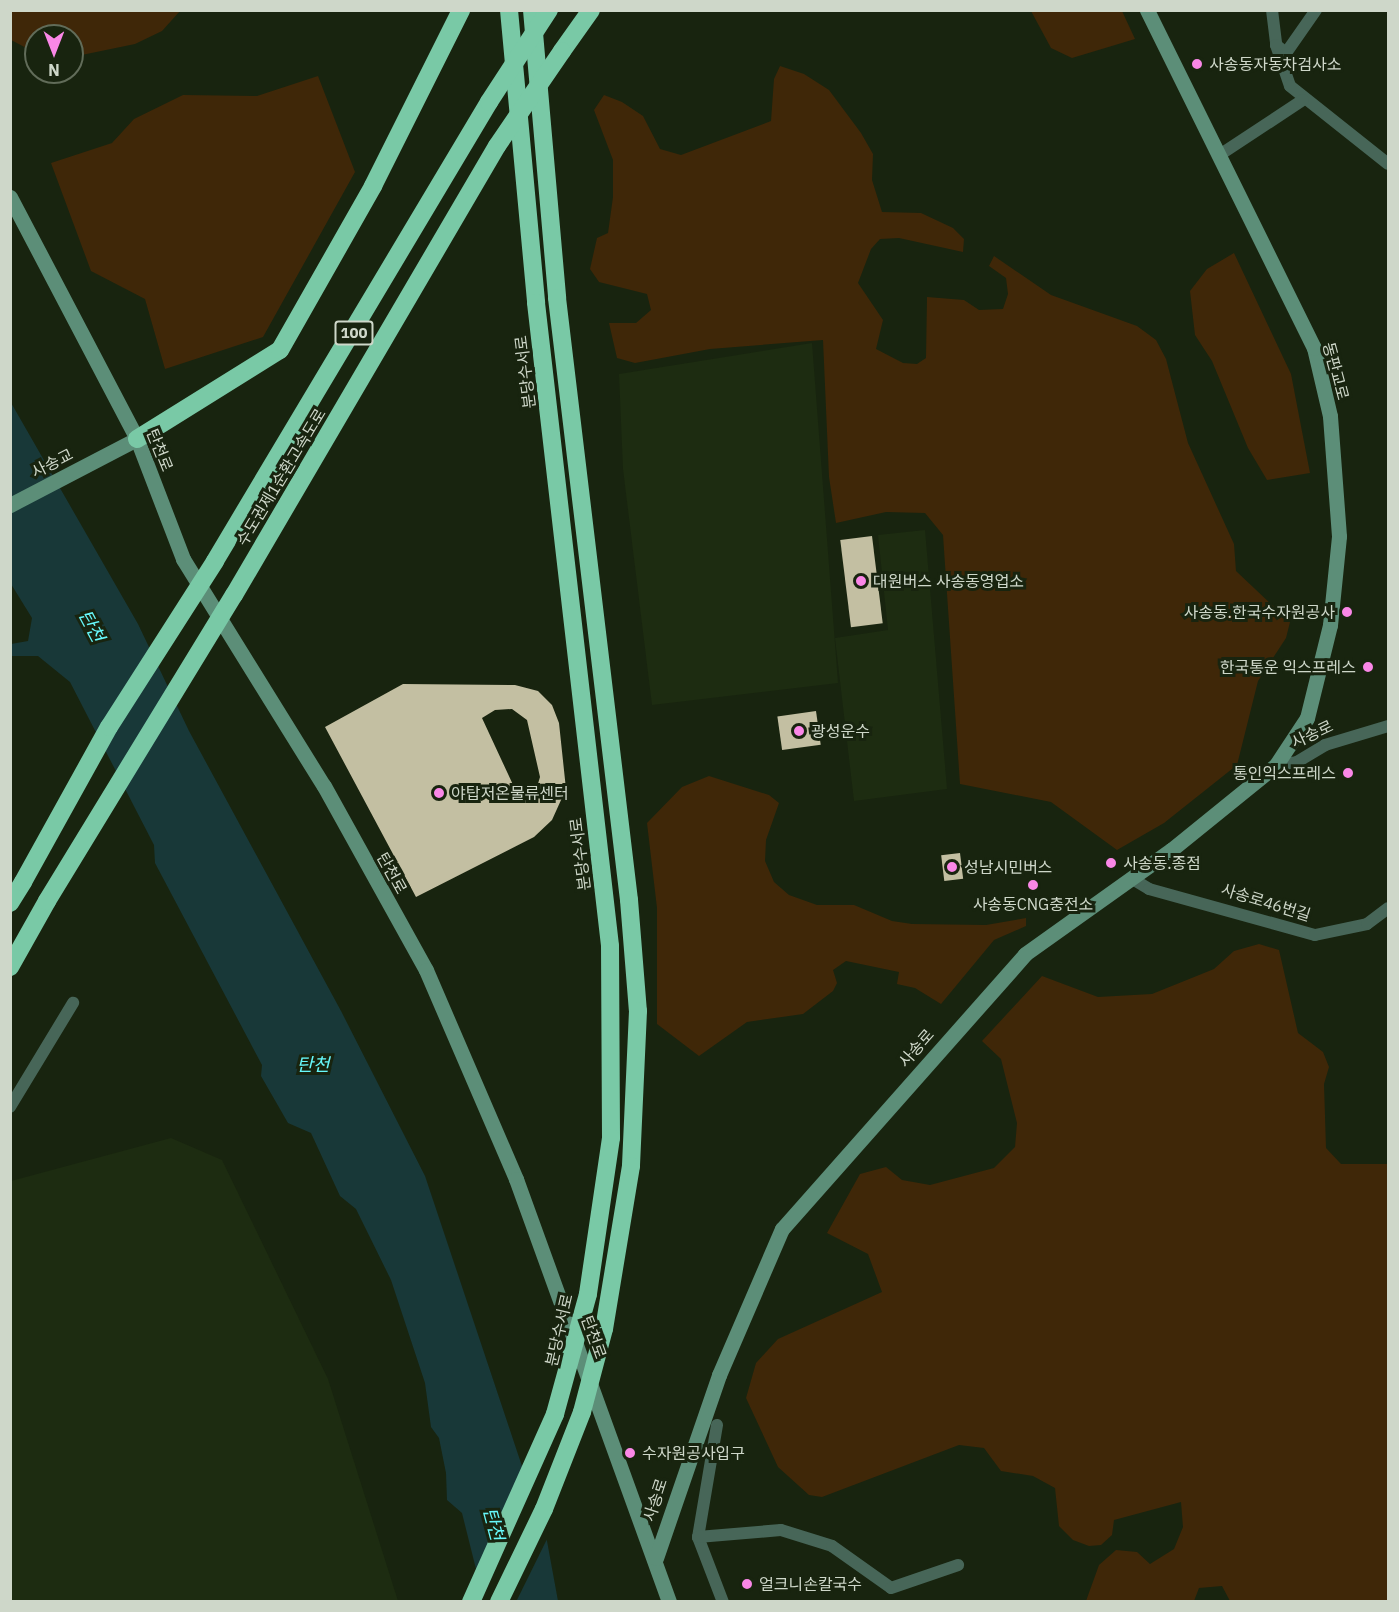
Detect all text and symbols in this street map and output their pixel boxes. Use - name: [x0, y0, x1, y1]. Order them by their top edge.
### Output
- north arrow: [24, 24, 84, 84]
- place label: 사송동자동차검사소: [1209, 54, 1341, 74]
- marker: 사송동자동차검사소: [1190, 57, 1204, 71]
- text: N: [48, 60, 60, 80]
- road number: 100: [334, 321, 374, 345]
- street label: 분당수서로: [511, 334, 539, 410]
- street label: 동판교로: [1319, 340, 1353, 402]
- street label: 수도권제1순환고속도로: [232, 405, 330, 549]
- street label: 탄천로: [143, 426, 177, 474]
- street label: 사송교: [28, 444, 76, 482]
- place label: 대원버스 사송동영업소: [873, 571, 1024, 591]
- marker: 대원버스 사송동영업소: [854, 574, 868, 588]
- place label: 사송동.한국수자원공사: [1183, 602, 1335, 622]
- marker: 사송동.한국수자원공사: [1340, 605, 1354, 619]
- water label: 탄천: [74, 606, 108, 646]
- place label: 한국통운 익스프레스: [1220, 657, 1356, 677]
- marker: 한국통운 익스프레스: [1361, 660, 1375, 674]
- street label: 사송로: [1288, 716, 1336, 752]
- place label: 광성운수: [811, 721, 870, 741]
- marker: 광성운수: [792, 724, 806, 738]
- place label: 통인익스프레스: [1233, 763, 1336, 783]
- marker: 통인익스프레스: [1341, 766, 1355, 780]
- place label: 야탑저온물류센터: [451, 783, 569, 803]
- marker: 야탑저온물류센터: [432, 786, 446, 800]
- street label: 분당수서로: [566, 816, 594, 892]
- street label: 탄천로: [373, 849, 411, 897]
- place label: 사송동.종점: [1123, 853, 1201, 873]
- marker: 사송동.종점: [1104, 856, 1118, 870]
- place label: 성남시민버스: [964, 857, 1052, 877]
- marker: 성남시민버스: [945, 860, 959, 874]
- marker: 사송동CNG충전소: [1026, 878, 1040, 892]
- street label: 사송로46번길: [1219, 879, 1313, 925]
- place label: 사송동CNG충전소: [973, 894, 1093, 914]
- street label: 사송로: [894, 1025, 938, 1071]
- water label: 탄천: [296, 1054, 330, 1076]
- street label: 분당수서로: [541, 1292, 577, 1368]
- street label: 탄천로: [577, 1313, 611, 1361]
- place label: 수자원공사입구: [642, 1443, 745, 1463]
- marker: 수자원공사입구: [623, 1446, 637, 1460]
- street label: 사송로: [639, 1476, 671, 1524]
- water label: 탄천: [478, 1505, 508, 1543]
- place label: 얼크니손칼국수: [759, 1574, 862, 1594]
- marker: 얼크니손칼국수: [740, 1577, 754, 1591]

